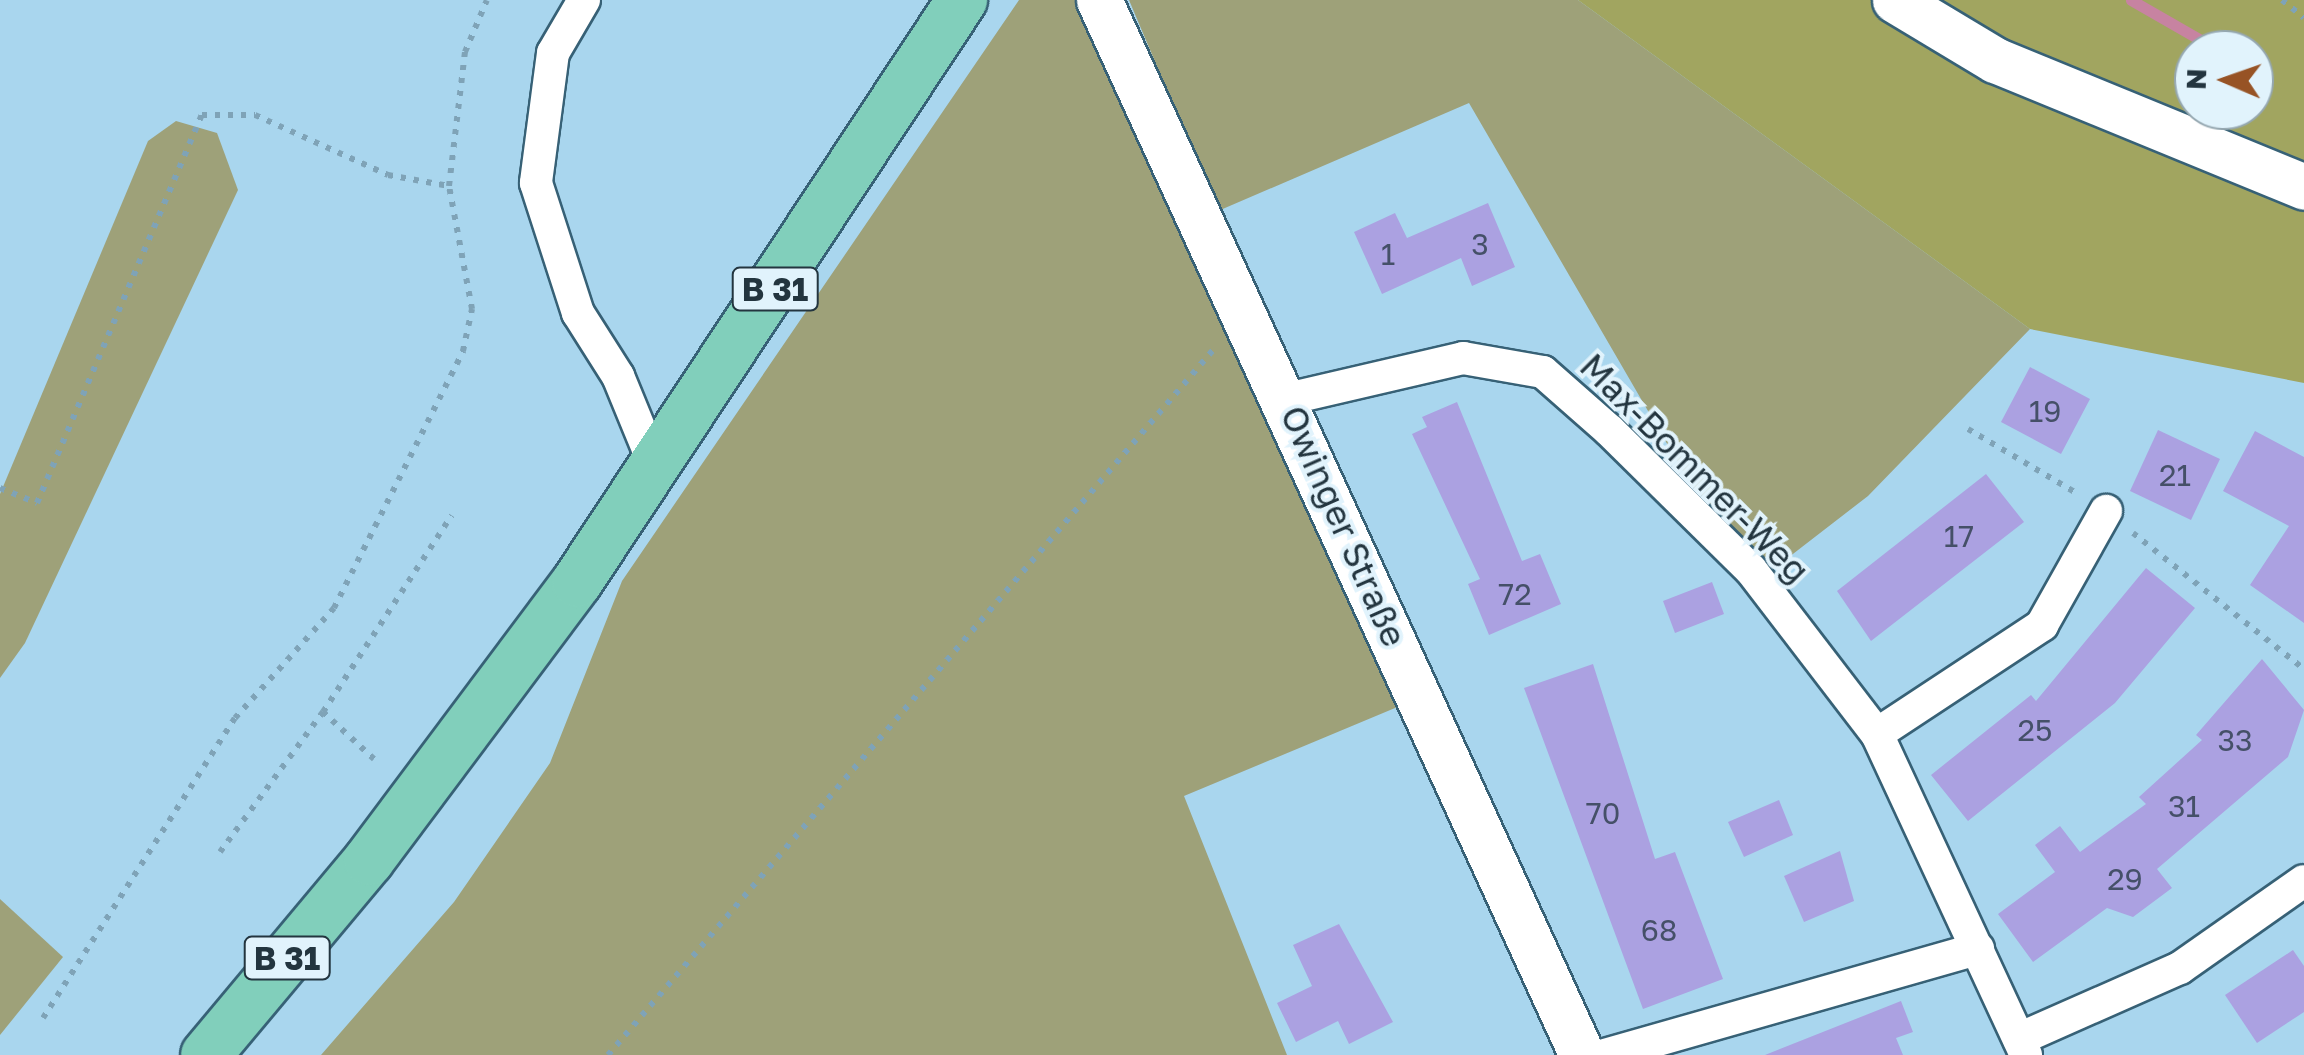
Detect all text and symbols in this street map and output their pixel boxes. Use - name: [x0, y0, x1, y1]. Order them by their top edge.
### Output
- north arrow: [2174, 30, 2274, 130]
- text: N: [2179, 68, 2212, 90]
- house number: 3: [1471, 226, 1489, 262]
- house number: 1: [1381, 236, 1395, 272]
- road number: B 31: [730, 262, 820, 316]
- street label: Max-Bommer-Weg: [1572, 345, 1818, 591]
- house number: 19: [2029, 393, 2061, 429]
- street label: Owinger Straße: [1272, 399, 1416, 653]
- house number: 21: [2159, 457, 2191, 493]
- house number: 17: [1944, 518, 1974, 554]
- house number: 72: [1498, 576, 1532, 612]
- house number: 25: [2018, 712, 2052, 748]
- house number: 33: [2217, 722, 2253, 758]
- house number: 31: [2168, 788, 2200, 824]
- house number: 70: [1586, 795, 1620, 831]
- house number: 29: [2107, 861, 2143, 897]
- house number: 68: [1641, 912, 1677, 948]
- road number: B 31: [242, 931, 332, 985]

